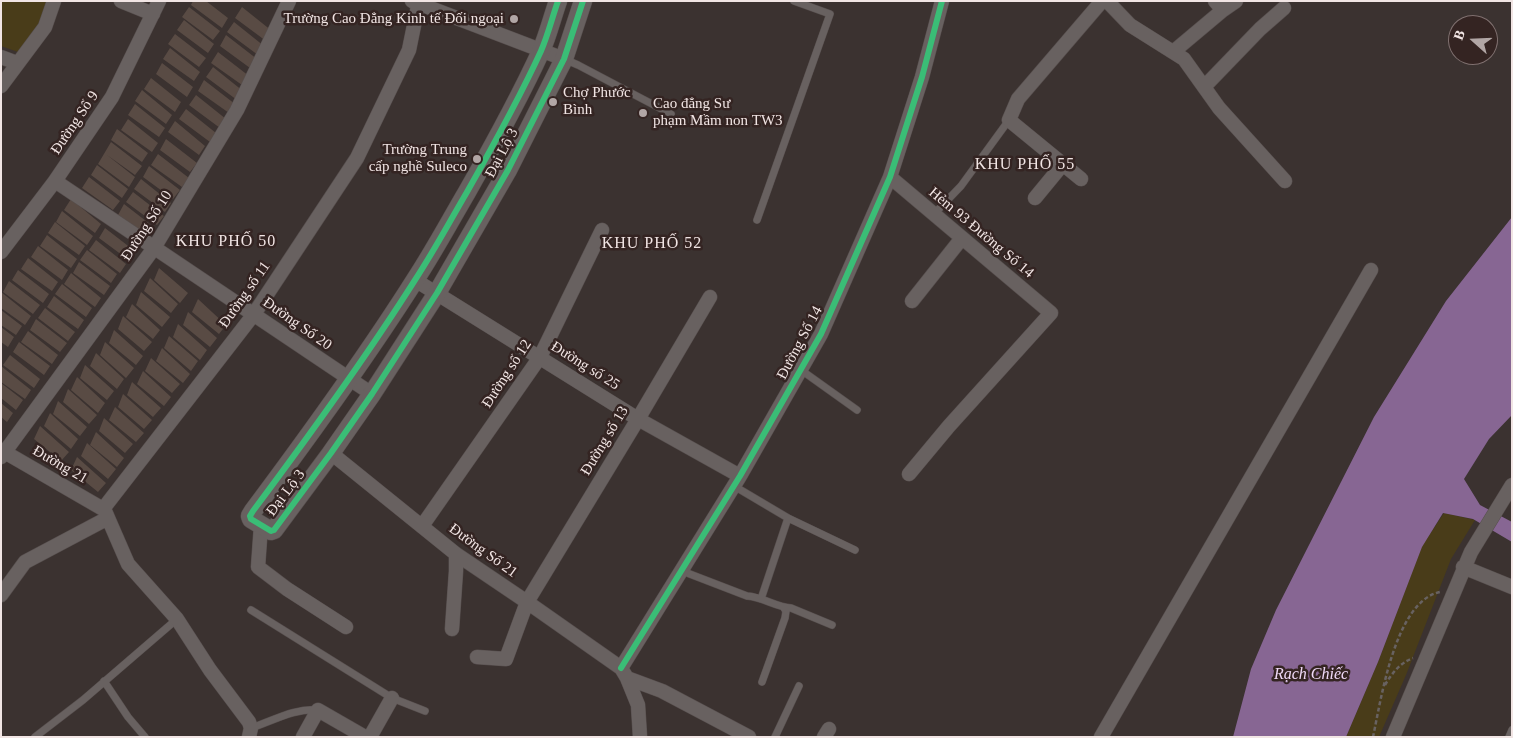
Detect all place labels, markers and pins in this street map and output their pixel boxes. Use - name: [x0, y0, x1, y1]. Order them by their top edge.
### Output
- place label: Trường Cao Đẳng Kinh tế Đối ngoại: [284, 10, 504, 28]
- marker: Trường Cao Đẳng Kinh tế Đối ngoại: [508, 13, 520, 25]
- place label: Chợ Phước Bình: [563, 84, 631, 119]
- place label: Cao đẳng Sư phạm Mầm non TW3: [653, 95, 783, 130]
- marker: Chợ Phước Bình: [547, 96, 559, 108]
- marker: Cao đẳng Sư phạm Mầm non TW3: [637, 107, 649, 119]
- place label: Trường Trung cấp nghề Suleco: [369, 141, 467, 176]
- marker: Trường Trung cấp nghề Suleco: [471, 153, 483, 165]

